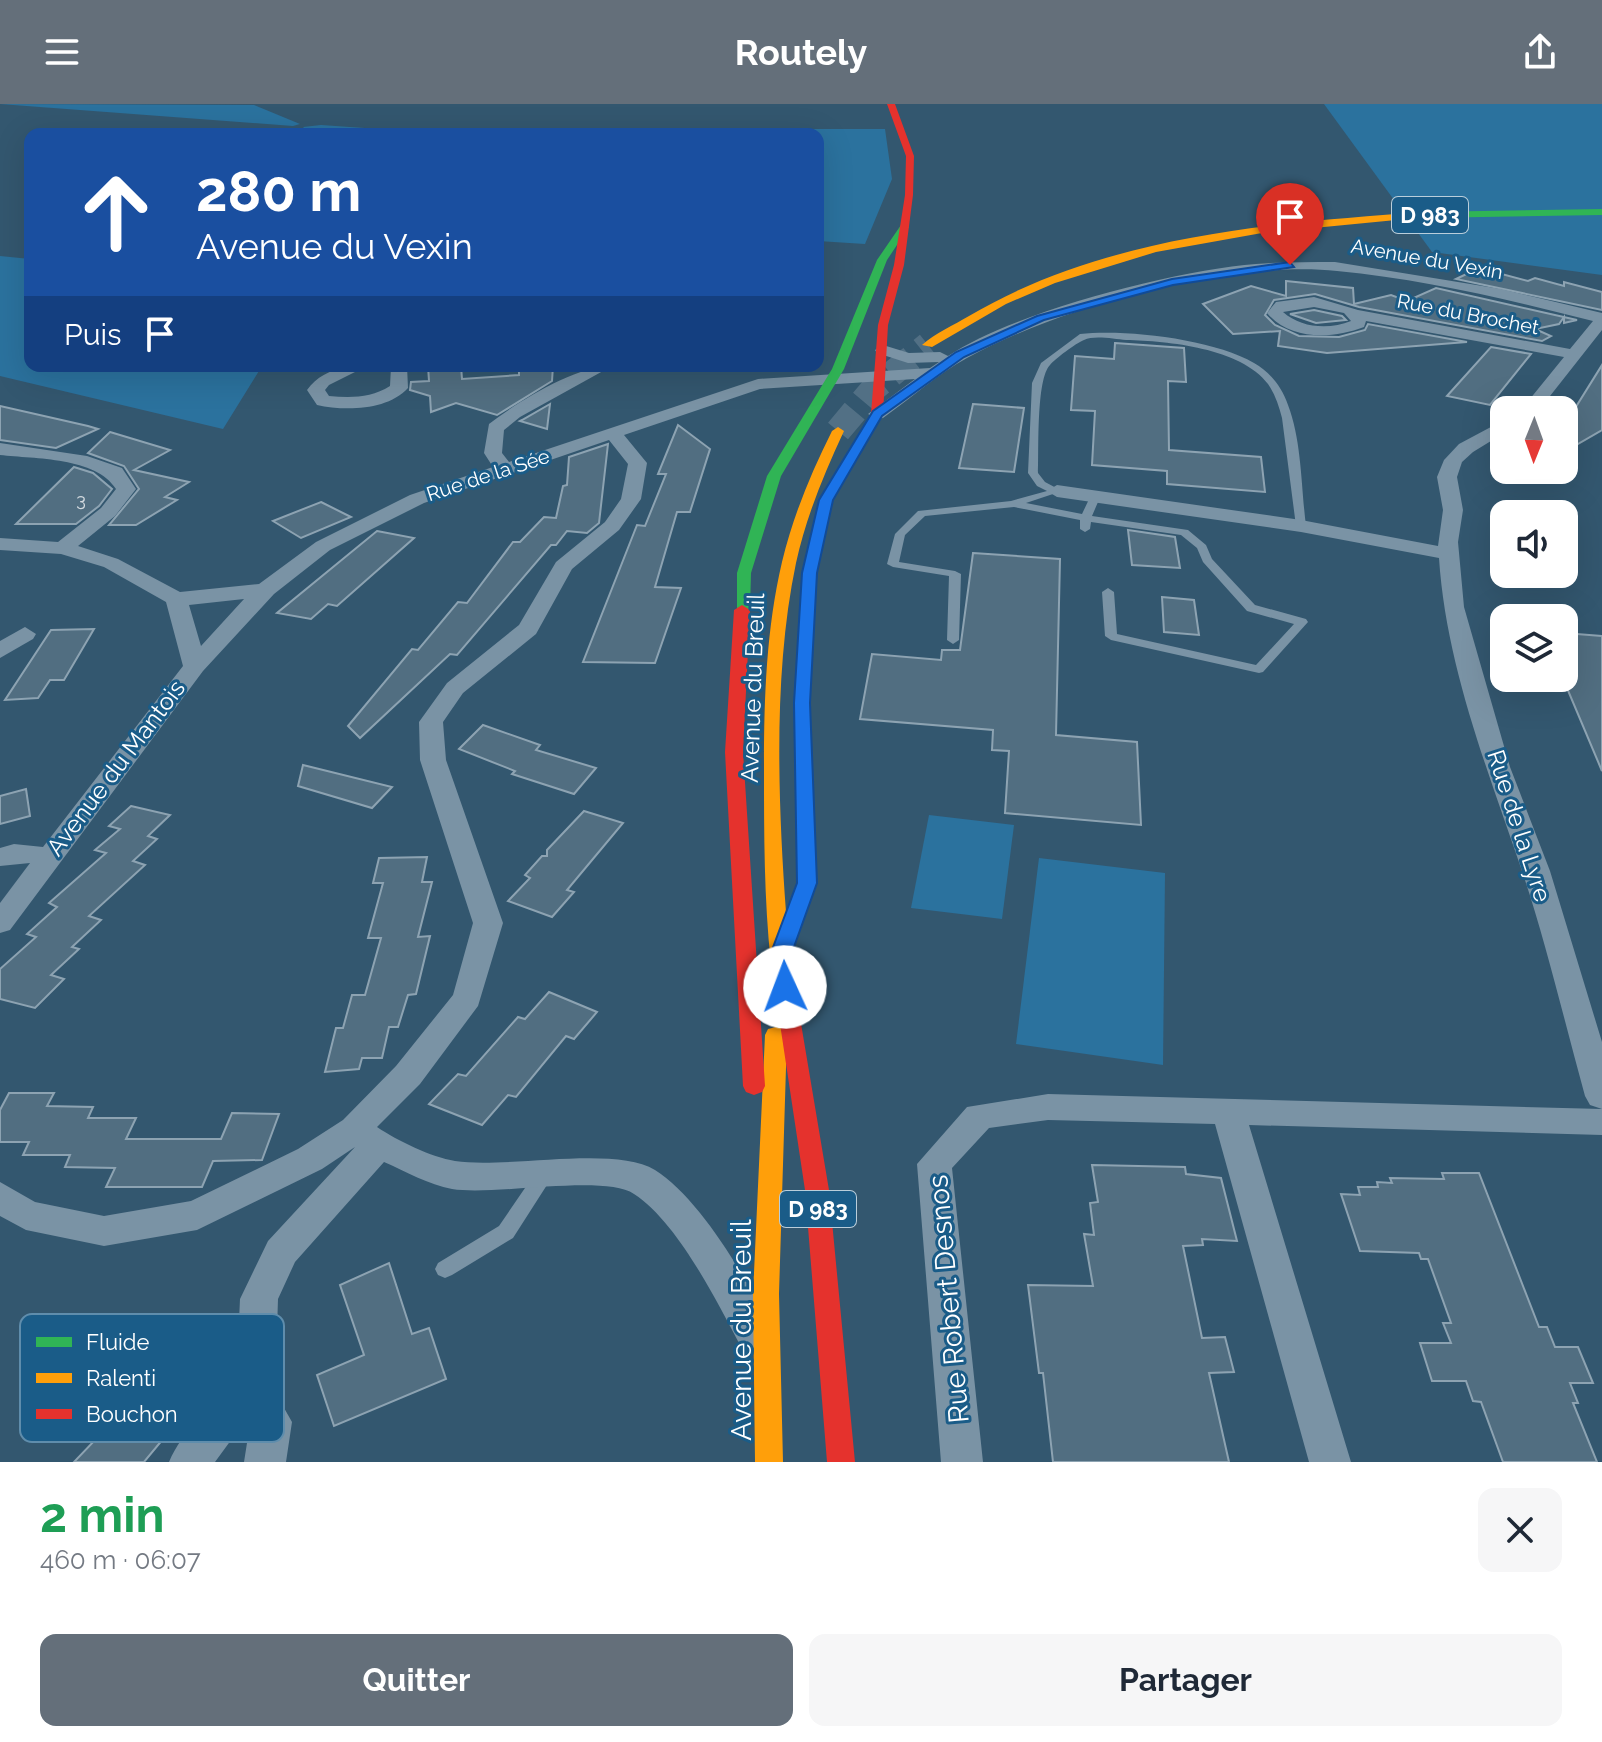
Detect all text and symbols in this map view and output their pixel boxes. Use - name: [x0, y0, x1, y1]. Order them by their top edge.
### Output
- icon: menu: [40, 30, 84, 74]
- icon: share: [1518, 30, 1562, 74]
- text: Routely: [735, 31, 867, 73]
- text: 280 m: [196, 158, 361, 224]
- icon: ahead: [64, 160, 168, 264]
- pin: [1256, 183, 1324, 265]
- icon: arrive: [1268, 195, 1312, 239]
- road number: D 983: [1392, 197, 1468, 233]
- text: Avenue du Vexin: [196, 225, 473, 267]
- street label: Avenue du Vexin: [1349, 234, 1505, 284]
- street label: Rue du Brochet: [1395, 288, 1541, 340]
- icon: arrive: [138, 312, 182, 356]
- text: Puis: [64, 317, 122, 352]
- north arrow: [1490, 396, 1578, 484]
- map controls: [1490, 396, 1578, 692]
- street label: Rue de la Sée: [423, 444, 553, 506]
- house number: 3: [76, 489, 86, 510]
- button: sound: [1490, 500, 1578, 588]
- street label: Avenue du Breuil: [735, 592, 770, 783]
- button: layers: [1490, 604, 1578, 692]
- street label: Avenue du Mantois: [40, 674, 191, 861]
- street label: Rue de la Lyre: [1481, 746, 1558, 905]
- position arrow: [743, 945, 827, 1029]
- street label: Rue Robert Desnos: [921, 1173, 976, 1425]
- road number: D 983: [780, 1191, 856, 1227]
- street label: Avenue du Breuil: [725, 1219, 758, 1441]
- legend: [20, 1314, 284, 1442]
- text: Fluide: [86, 1329, 149, 1355]
- text: Ralenti: [86, 1365, 156, 1391]
- text: Bouchon: [86, 1401, 178, 1427]
- text: 2 min: [40, 1487, 165, 1543]
- button: close: [1478, 1488, 1562, 1572]
- text: 460 m · 06:07: [40, 1545, 201, 1575]
- button: Quitter: [40, 1634, 793, 1726]
- button: Partager: [809, 1634, 1562, 1726]

